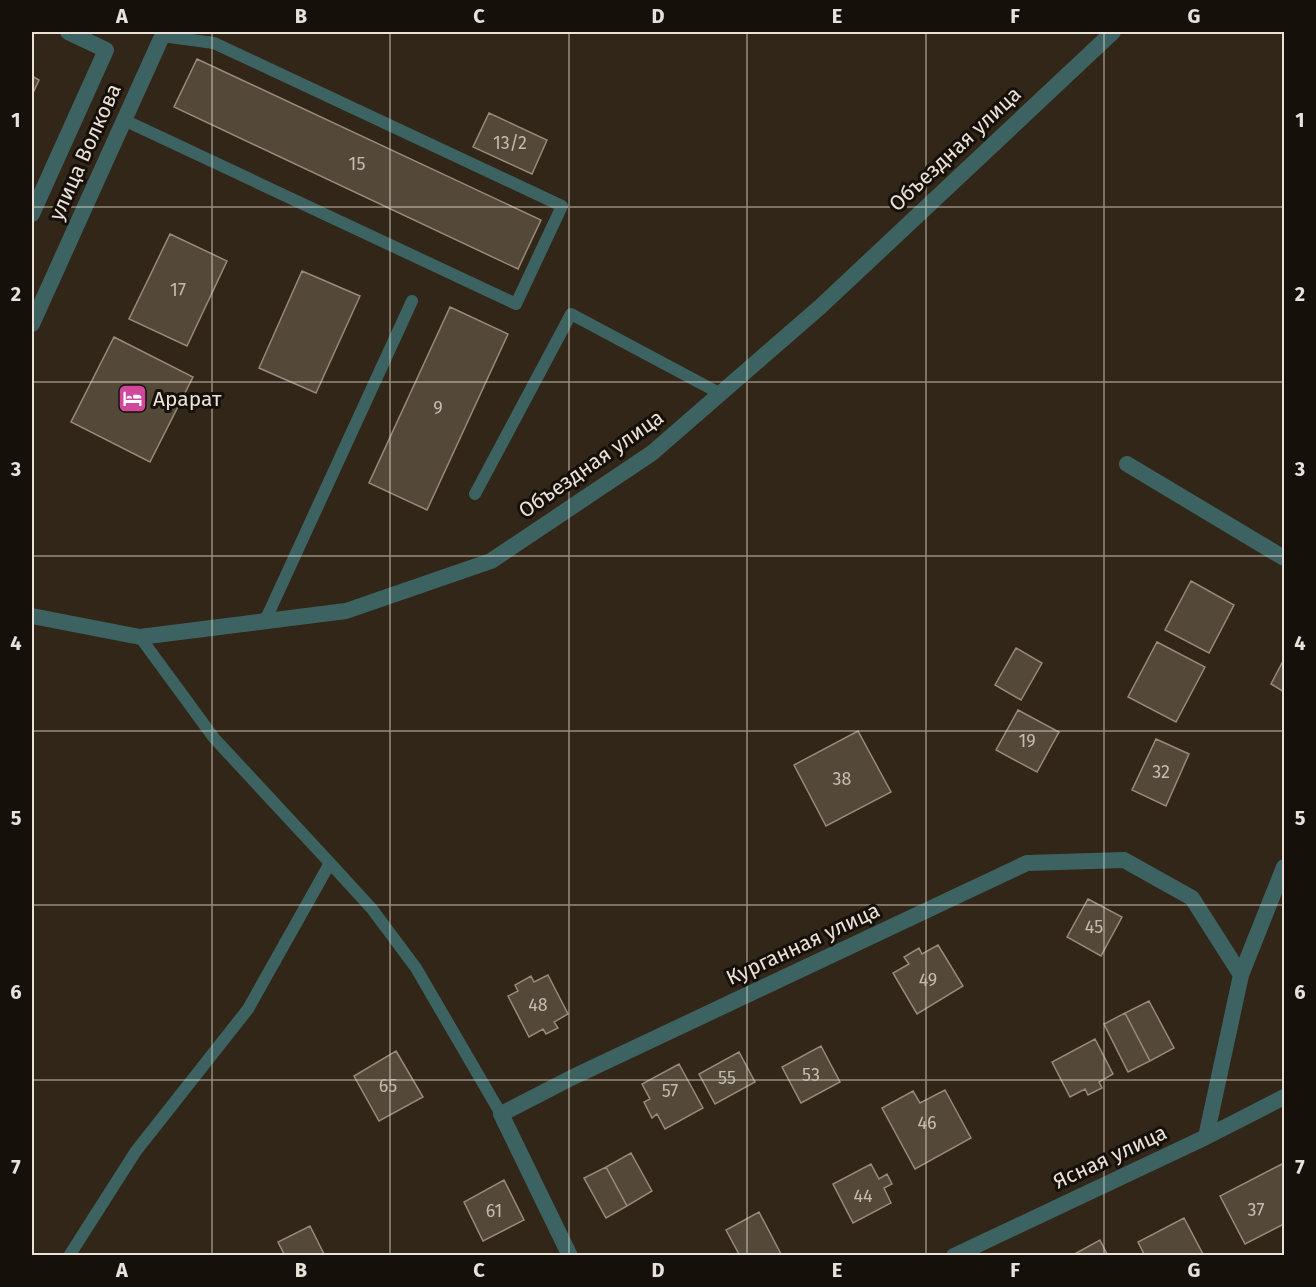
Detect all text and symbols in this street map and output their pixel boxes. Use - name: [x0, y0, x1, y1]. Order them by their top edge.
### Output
- text: A: [115, 4, 129, 28]
- text: B: [295, 4, 307, 28]
- text: C: [473, 4, 485, 28]
- text: D: [651, 4, 665, 28]
- text: E: [832, 4, 842, 28]
- text: F: [1010, 4, 1020, 28]
- text: G: [1188, 4, 1200, 28]
- street label: улица Волкова: [43, 80, 127, 224]
- street label: Объездная улица: [884, 81, 1026, 217]
- text: 1: [11, 108, 21, 132]
- text: 1: [1295, 108, 1305, 132]
- house number: 13/2: [493, 132, 527, 154]
- house number: 15: [349, 153, 365, 175]
- house number: 17: [170, 279, 186, 301]
- text: 2: [11, 282, 21, 306]
- text: 2: [1295, 282, 1305, 306]
- hotel icon: Арарат: [116, 383, 148, 415]
- place label: Арарат: [153, 386, 222, 412]
- house number: 9: [433, 397, 443, 419]
- street label: Объездная улица: [513, 404, 669, 524]
- text: 3: [10, 457, 21, 481]
- text: 3: [1294, 457, 1305, 481]
- text: 4: [10, 631, 22, 655]
- text: 4: [1294, 631, 1306, 655]
- house number: 19: [1018, 730, 1036, 752]
- house number: 32: [1152, 761, 1170, 783]
- house number: 38: [833, 768, 852, 790]
- text: 5: [11, 806, 22, 830]
- text: 5: [1295, 806, 1306, 830]
- street label: Курганная улица: [722, 897, 884, 991]
- house number: 45: [1085, 916, 1103, 938]
- house number: 49: [919, 969, 937, 991]
- text: 6: [10, 980, 22, 1004]
- text: 6: [1294, 980, 1306, 1004]
- house number: 48: [528, 994, 548, 1016]
- house number: 53: [802, 1064, 820, 1086]
- house number: 55: [718, 1067, 736, 1089]
- house number: 65: [379, 1075, 397, 1097]
- house number: 57: [662, 1080, 678, 1102]
- house number: 46: [917, 1112, 937, 1134]
- street label: Ясная улица: [1049, 1119, 1171, 1195]
- text: 7: [11, 1155, 21, 1179]
- text: 7: [1295, 1155, 1305, 1179]
- house number: 44: [853, 1185, 873, 1207]
- house number: 37: [1248, 1199, 1264, 1221]
- house number: 61: [486, 1200, 502, 1222]
- text: A: [115, 1258, 129, 1282]
- text: B: [295, 1258, 307, 1282]
- text: C: [473, 1258, 485, 1282]
- text: D: [651, 1258, 665, 1282]
- text: E: [832, 1258, 842, 1282]
- text: F: [1010, 1258, 1020, 1282]
- text: G: [1188, 1258, 1200, 1282]

